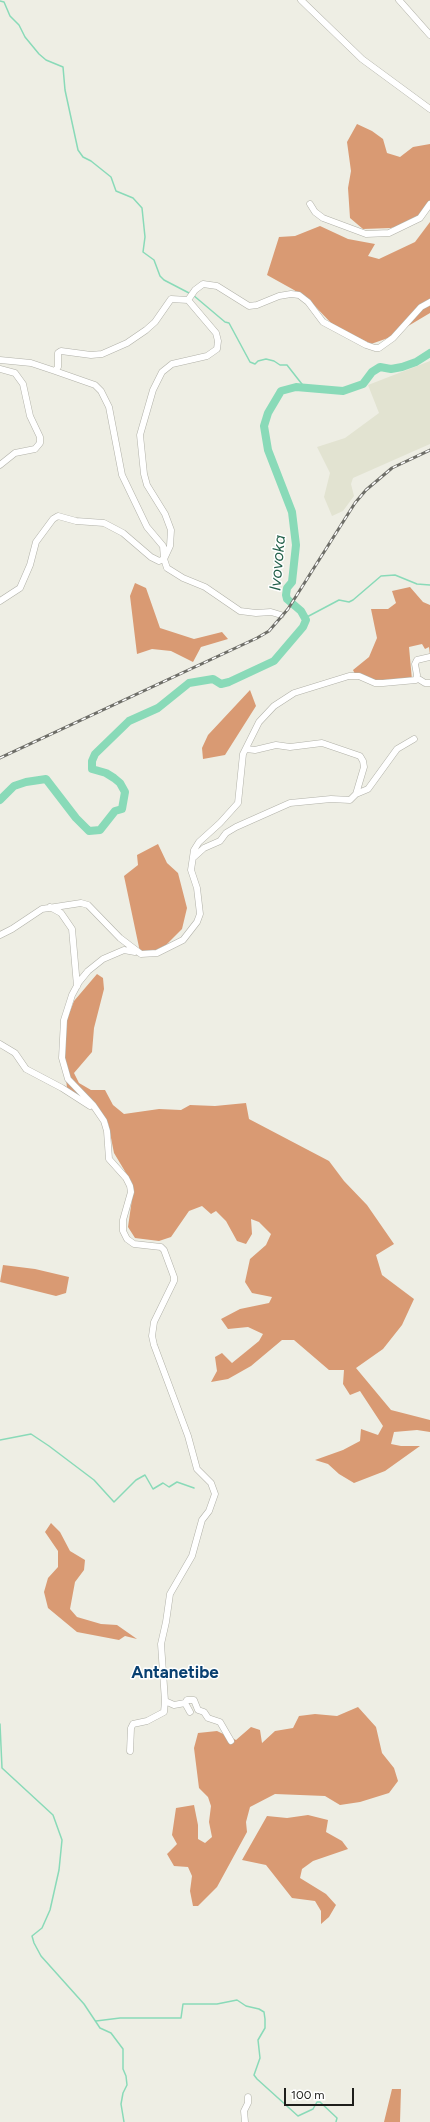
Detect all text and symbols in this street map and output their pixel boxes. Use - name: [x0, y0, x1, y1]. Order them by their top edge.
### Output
- water label: Ivovoka: [266, 534, 290, 592]
- district label: Antanetibe: [131, 1663, 219, 1683]
- scale bar: [286, 2080, 356, 2106]
- text: 100 m: [291, 2088, 325, 2102]

